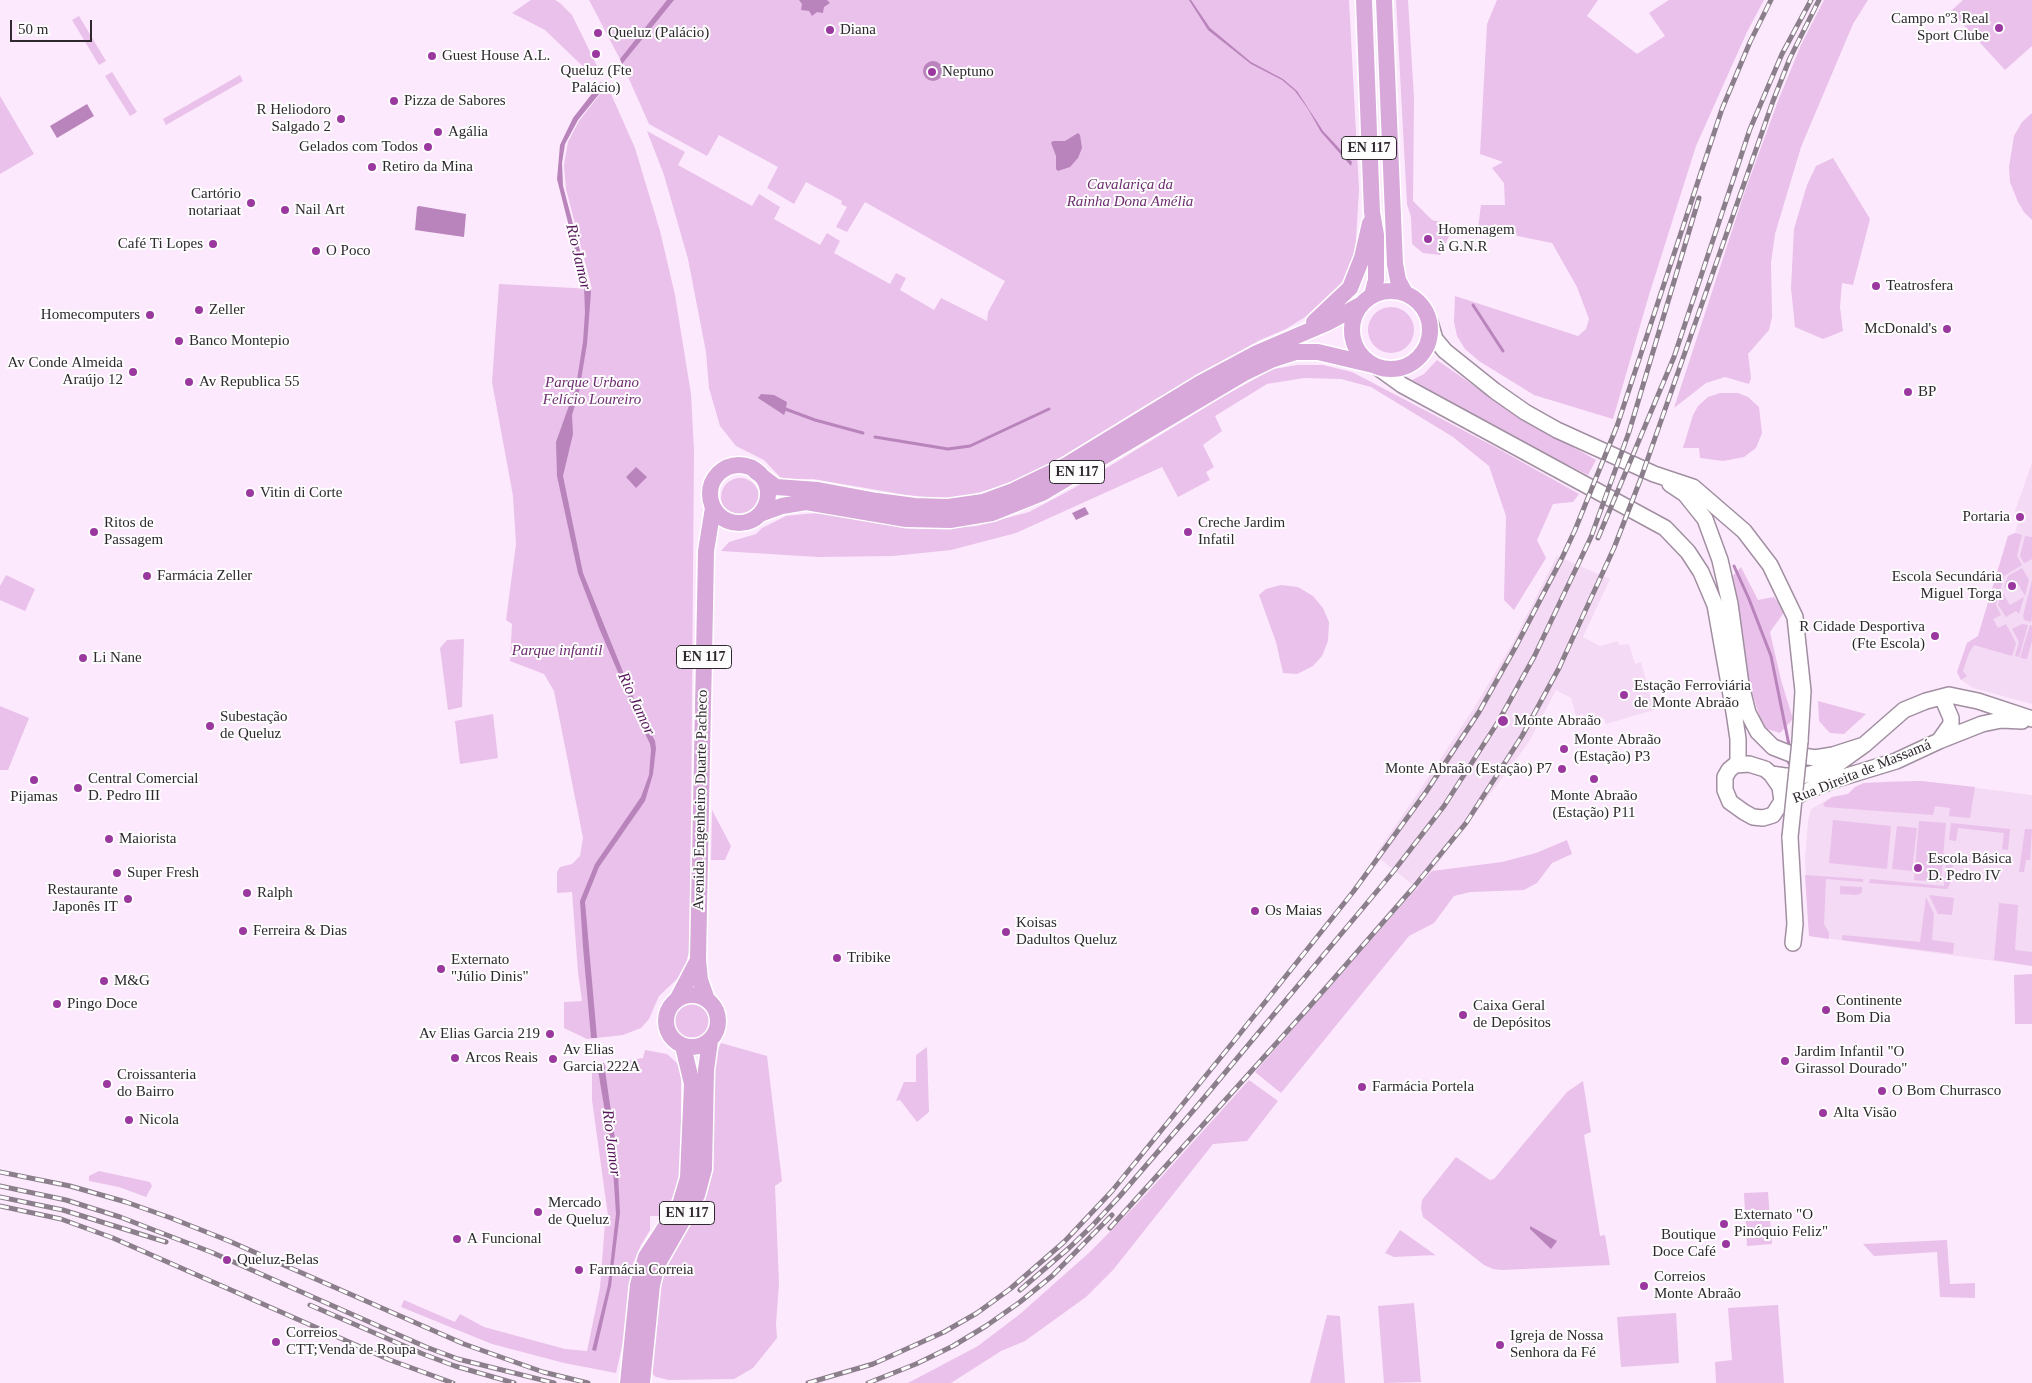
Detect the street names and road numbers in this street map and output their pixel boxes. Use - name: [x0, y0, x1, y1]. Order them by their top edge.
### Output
- road number: EN 117: [1342, 136, 1396, 160]
- road number: EN 117: [1050, 461, 1104, 484]
- road number: EN 117: [676, 646, 732, 669]
- street label: Avenida Engenheiro Duarte Pacheco: [690, 689, 712, 911]
- street label: Rua Direita de Massamá: [1790, 736, 1934, 808]
- road number: EN 117: [660, 1202, 714, 1224]

